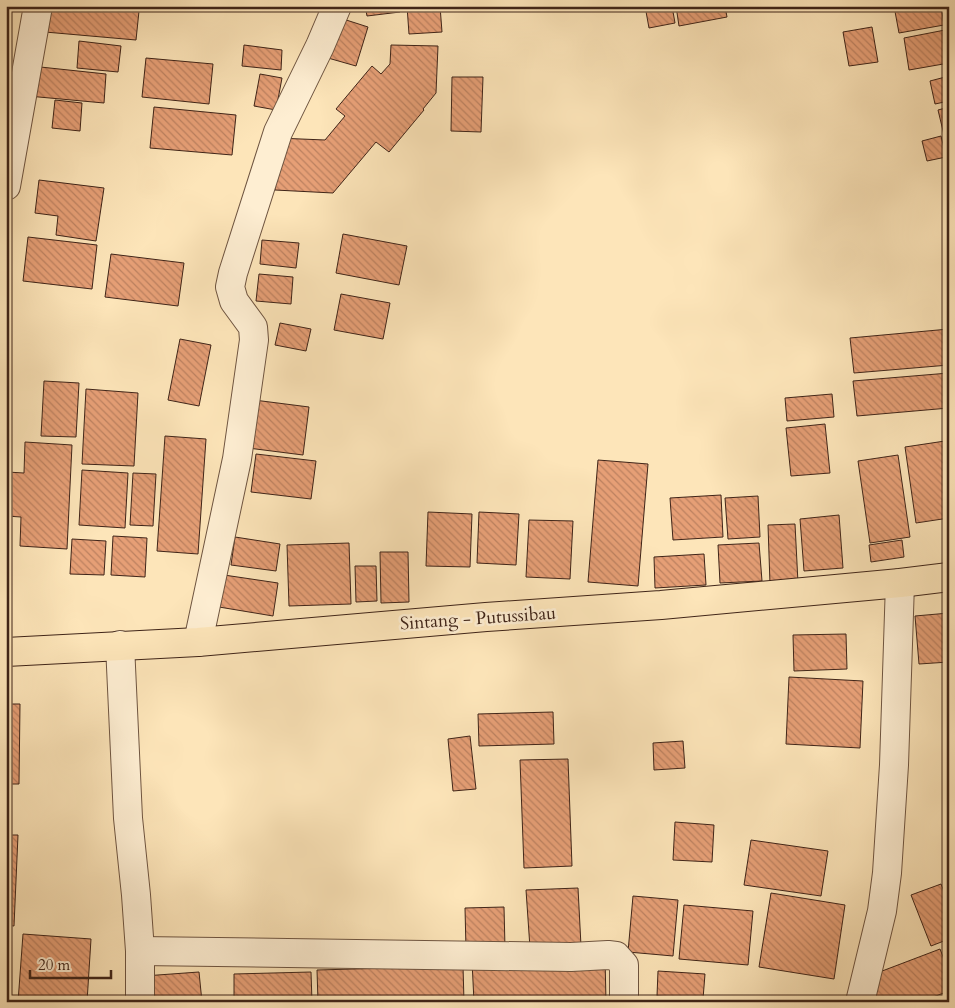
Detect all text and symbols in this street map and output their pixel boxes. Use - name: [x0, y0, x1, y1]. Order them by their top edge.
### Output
- street label: Sintang - Putussibau: [399, 601, 557, 636]
- scale bar: [30, 948, 111, 980]
- text: 20 m: [38, 955, 70, 975]

